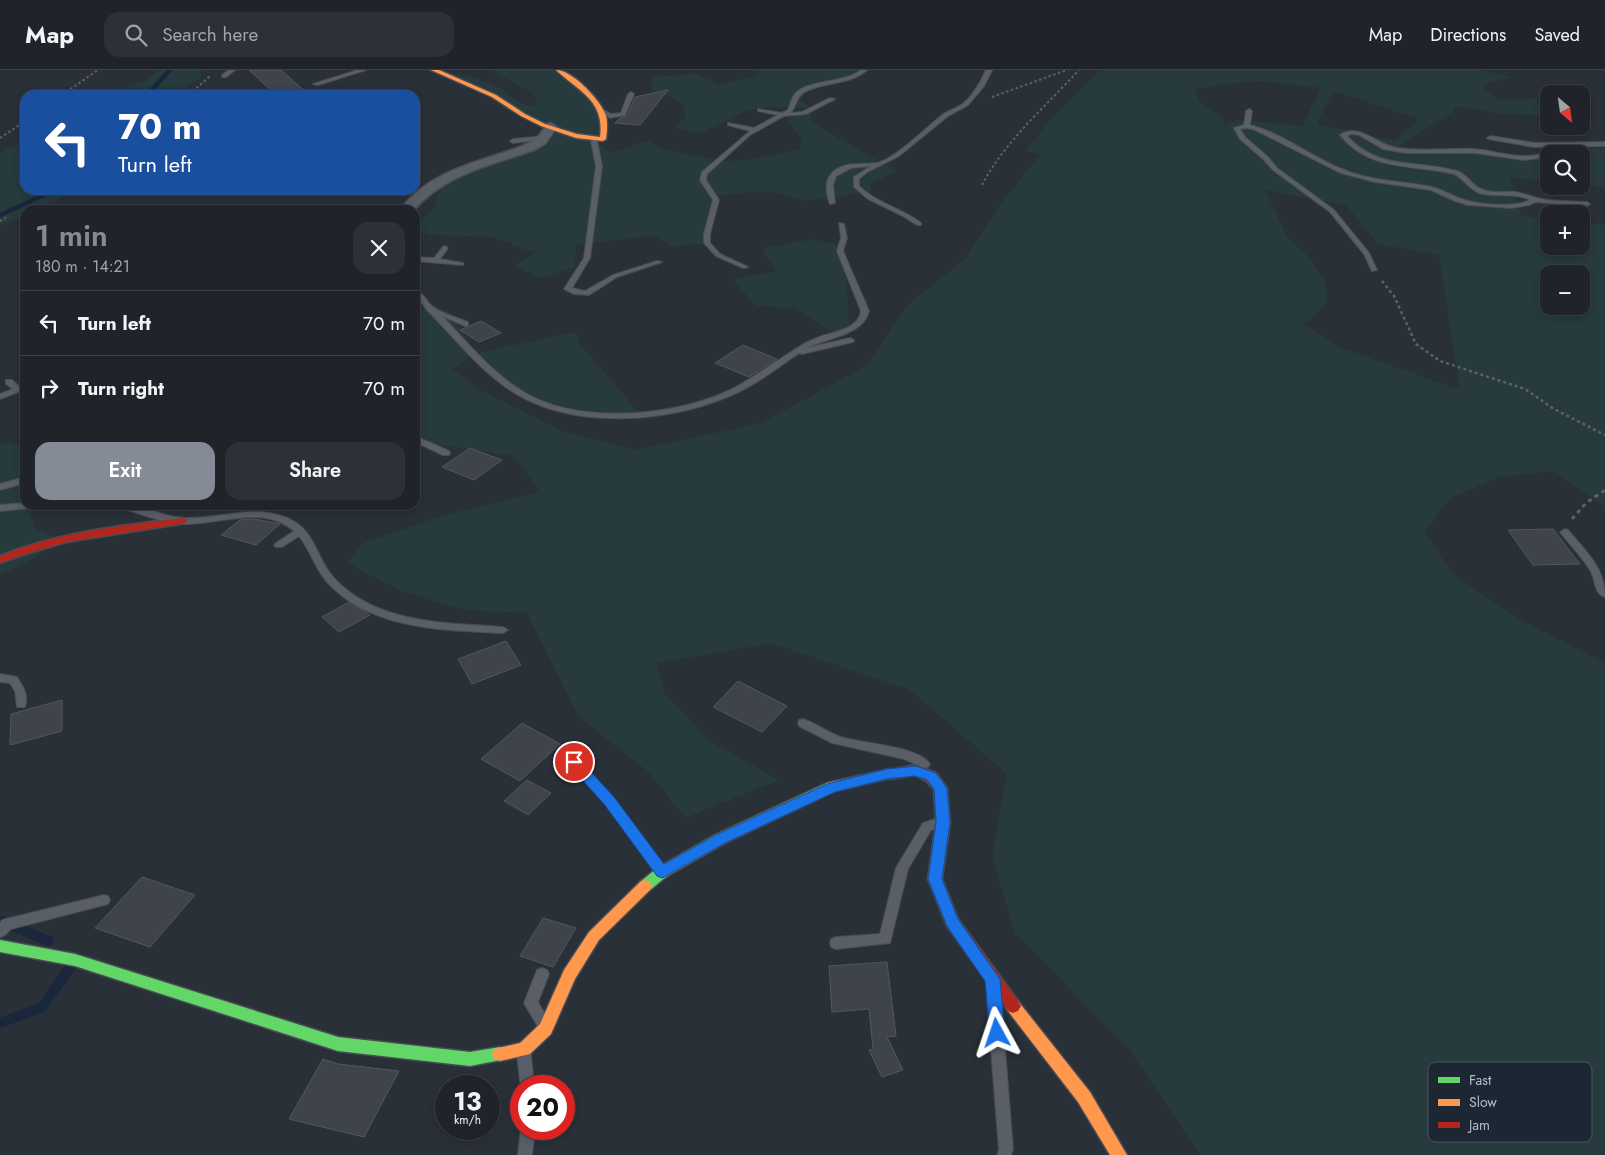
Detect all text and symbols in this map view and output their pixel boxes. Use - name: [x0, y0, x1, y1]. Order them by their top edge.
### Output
- search box: [104, 12, 454, 57]
- text: Map: [25, 17, 74, 52]
- icon: search: [122, 21, 150, 49]
- text: Search here: [162, 21, 258, 48]
- text: Map: [1369, 22, 1402, 48]
- text: Directions: [1430, 22, 1506, 48]
- text: Saved: [1534, 22, 1580, 48]
- north arrow: [1540, 85, 1590, 135]
- map controls: [1540, 85, 1590, 315]
- text: 70 m: [118, 102, 201, 152]
- icon: left: [35, 110, 100, 175]
- button: search: [1540, 145, 1590, 195]
- text: Turn left: [118, 148, 192, 180]
- button: +: [1540, 205, 1590, 255]
- text: 1 min: [35, 214, 108, 257]
- button: close: [353, 222, 405, 274]
- text: 180 m · 14:21: [35, 255, 130, 278]
- button: −: [1540, 265, 1590, 315]
- icon: left: [35, 309, 63, 337]
- text: Turn left: [78, 310, 151, 337]
- text: 70 m: [363, 310, 405, 337]
- icon: right: [35, 374, 63, 402]
- text: Turn right: [78, 375, 164, 402]
- text: 70 m: [363, 375, 405, 402]
- button: Exit: [35, 442, 215, 500]
- button: Share: [225, 442, 405, 500]
- pin: [553, 741, 595, 783]
- icon: arrive: [560, 748, 588, 776]
- position arrow: [970, 1006, 1022, 1058]
- legend: [1428, 1062, 1592, 1142]
- text: Fast: [1469, 1070, 1492, 1090]
- speed limit sign: 20: [510, 1075, 575, 1140]
- text: 13: [453, 1083, 482, 1119]
- text: Slow: [1469, 1092, 1497, 1112]
- text: km/h: [454, 1111, 481, 1129]
- text: Jam: [1467, 1115, 1490, 1135]

